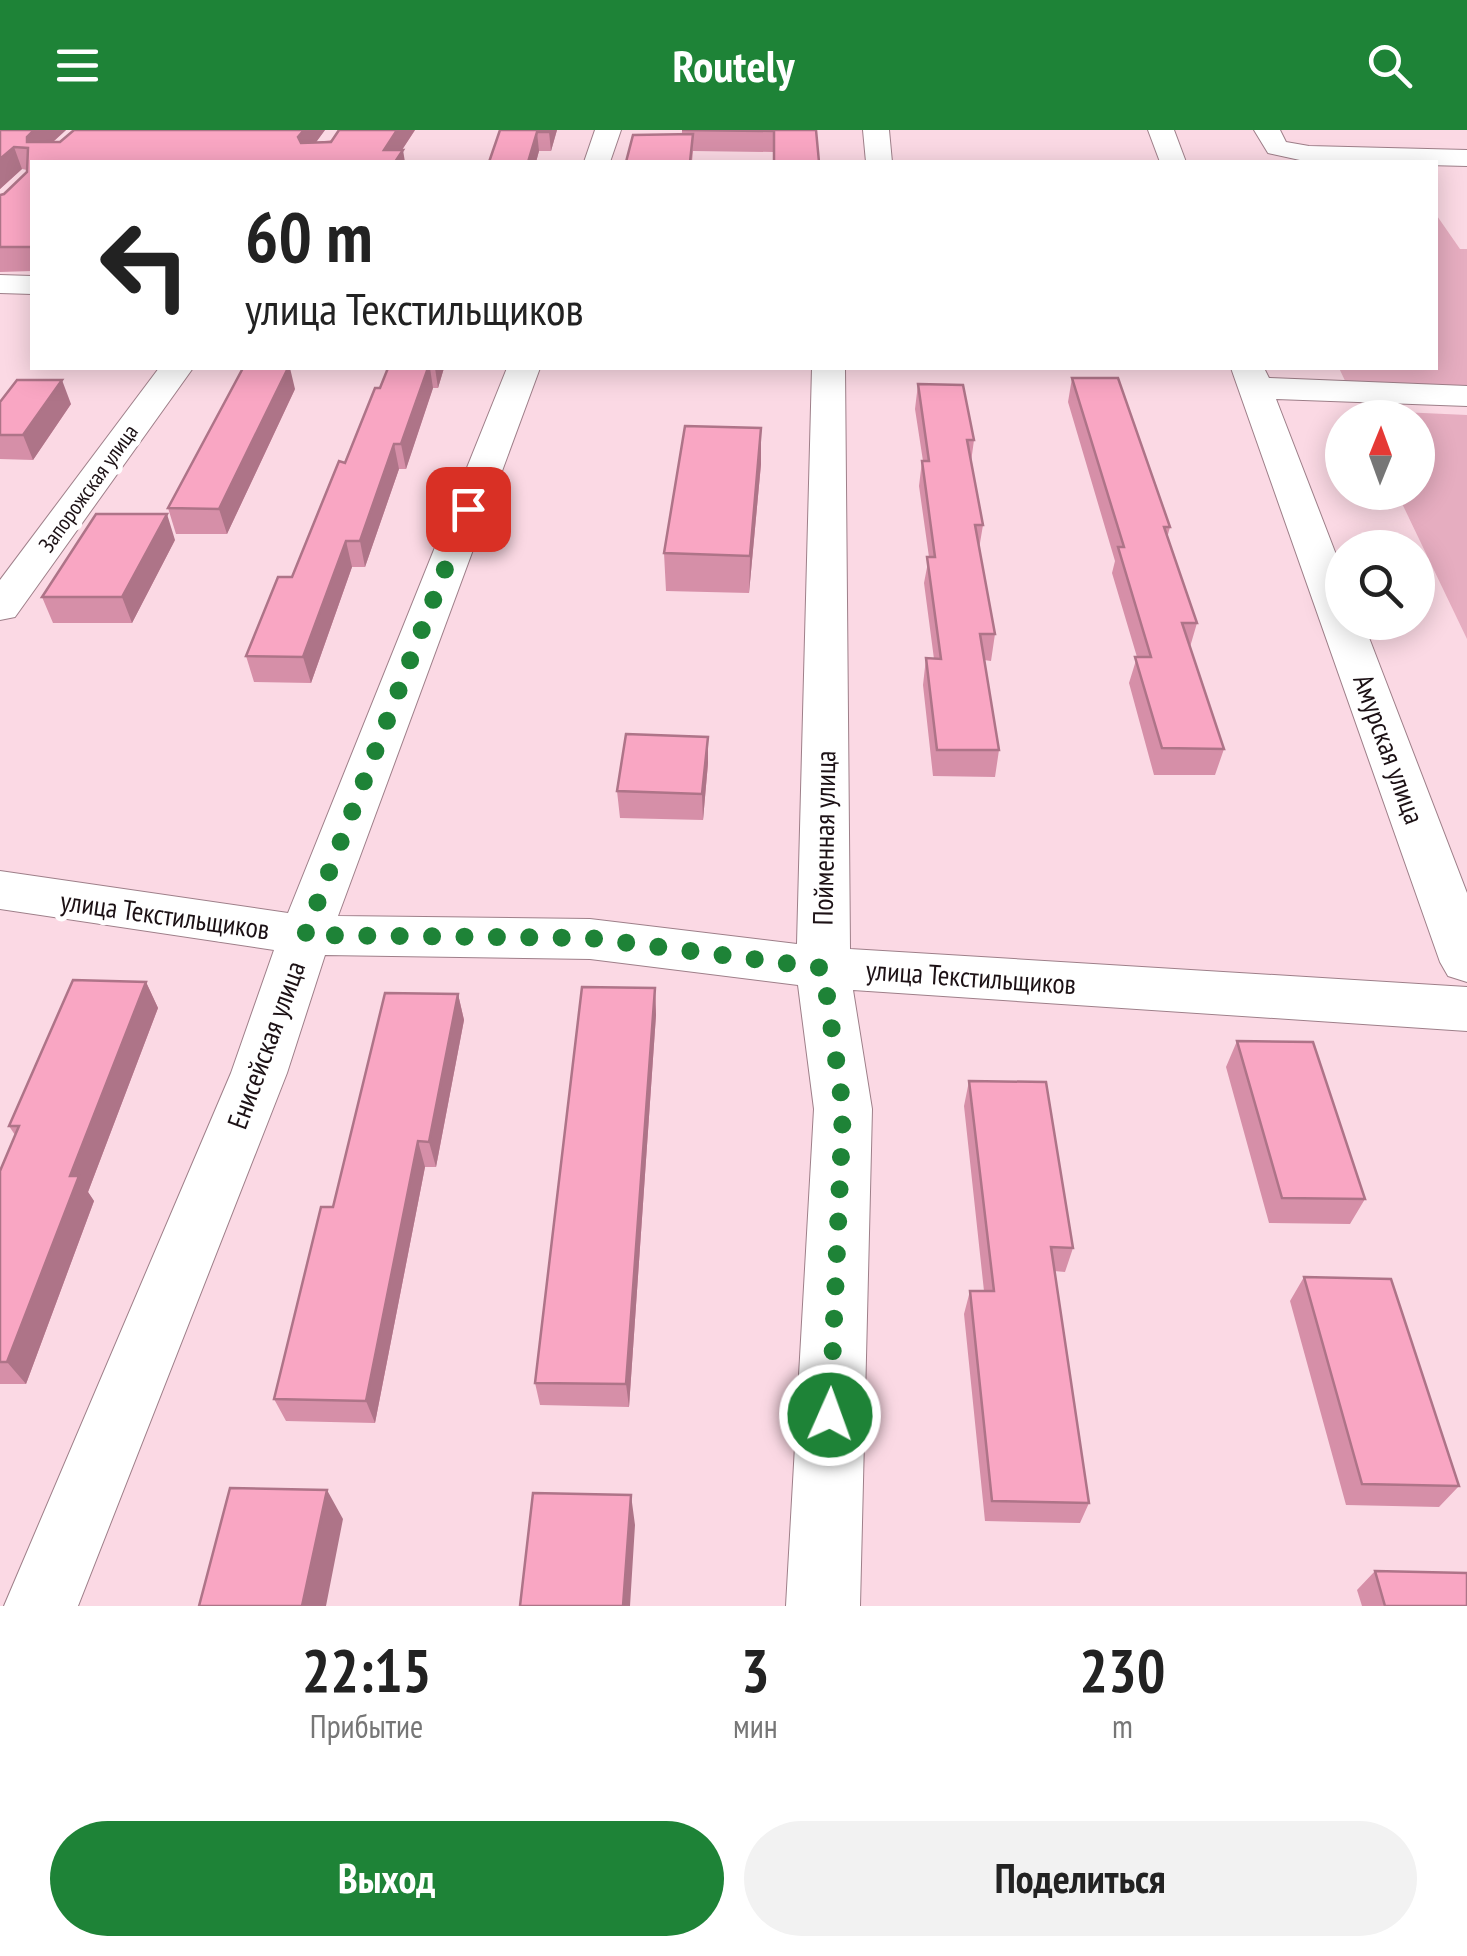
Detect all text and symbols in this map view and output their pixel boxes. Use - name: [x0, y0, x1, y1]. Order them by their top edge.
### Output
- text: Routely: [672, 36, 795, 94]
- icon: menu: [50, 38, 105, 93]
- icon: search: [1362, 38, 1417, 93]
- text: 60 m: [245, 191, 373, 281]
- icon: left: [80, 200, 210, 330]
- text: улица Текстильщиков: [245, 279, 584, 337]
- north arrow: [1325, 400, 1435, 510]
- map controls: [1325, 400, 1435, 640]
- street label: Запорожская улица: [32, 419, 144, 557]
- pin: [426, 467, 511, 552]
- icon: arrive: [441, 482, 496, 537]
- button: search: [1325, 530, 1435, 640]
- street label: Амурская улица: [1345, 669, 1434, 829]
- street label: Пойменная улица: [803, 750, 844, 926]
- street label: улица Текстильщиков: [58, 882, 272, 947]
- street label: улица Текстильщиков: [865, 951, 1077, 1002]
- street label: Енисейская улица: [218, 956, 313, 1134]
- position arrow: [778, 1363, 882, 1467]
- text: 22:15: [302, 1631, 431, 1709]
- text: 3: [741, 1631, 770, 1709]
- text: 230: [1079, 1631, 1165, 1709]
- text: Прибытие: [310, 1705, 423, 1747]
- text: мин: [733, 1705, 778, 1747]
- text: m: [1112, 1705, 1133, 1747]
- button: Выход: [50, 1821, 724, 1936]
- button: Поделиться: [744, 1821, 1417, 1936]

